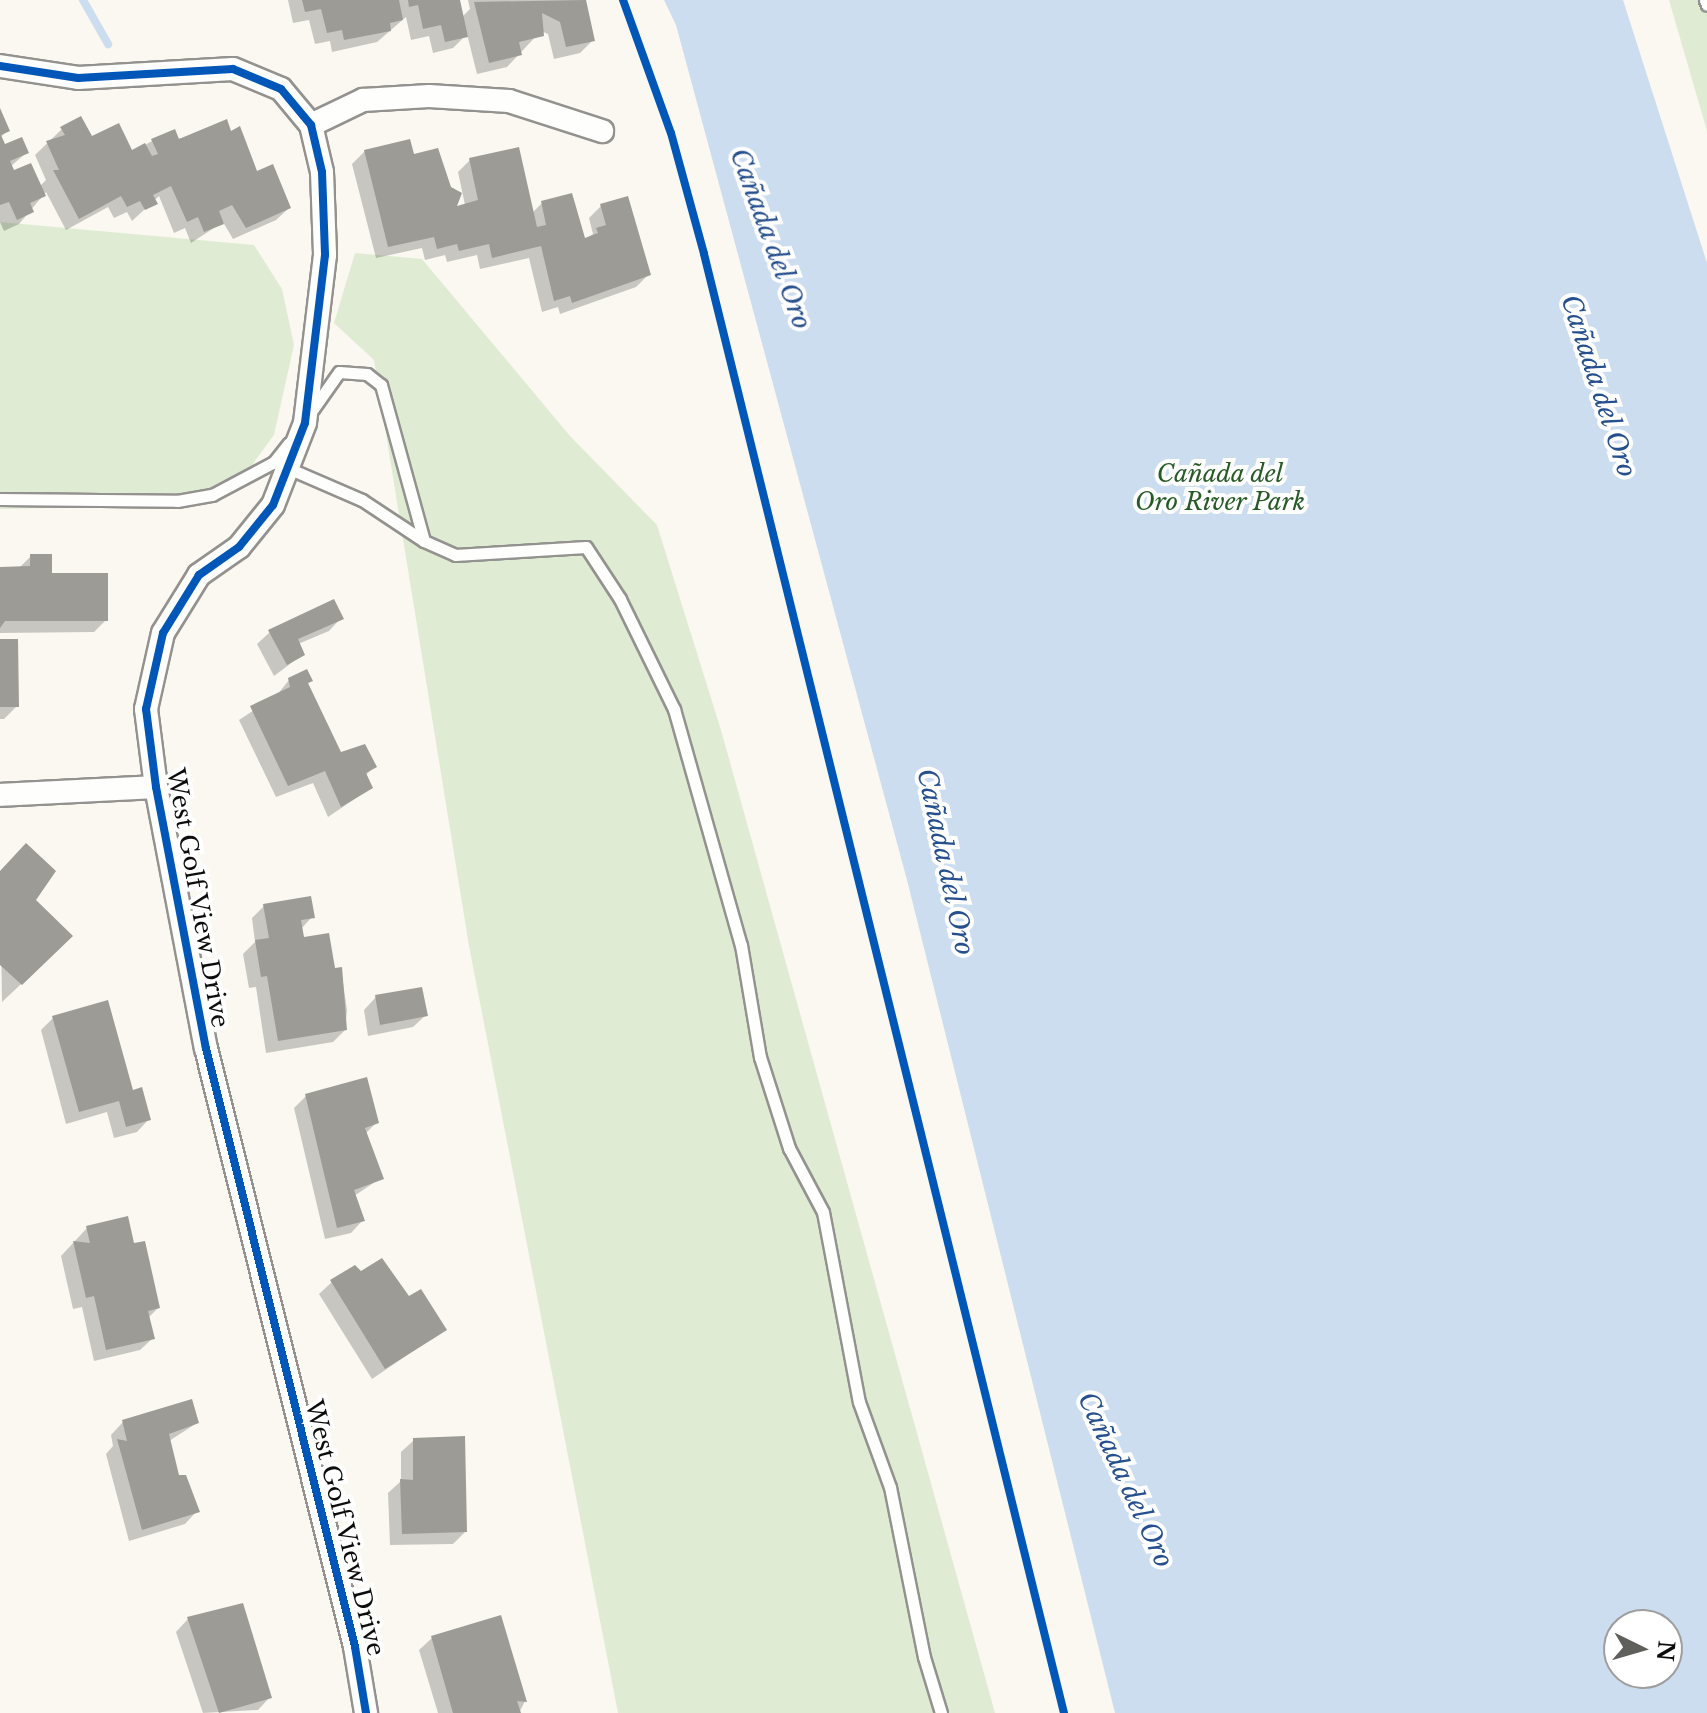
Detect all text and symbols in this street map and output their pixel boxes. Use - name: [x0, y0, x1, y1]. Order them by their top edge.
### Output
- water label: Cañada del Oro: [723, 144, 817, 334]
- water label: Cañada del Oro: [1554, 290, 1642, 482]
- park label: Cañada del Oro River Park: [1135, 460, 1305, 516]
- street label: West Golf View Drive: [161, 765, 235, 1031]
- water label: Cañada del Oro: [910, 765, 980, 959]
- water label: Cañada del Oro: [1070, 1387, 1180, 1573]
- street label: West Golf View Drive: [299, 1396, 391, 1660]
- north arrow: [1603, 1609, 1683, 1689]
- text: N: [1651, 1639, 1680, 1662]

